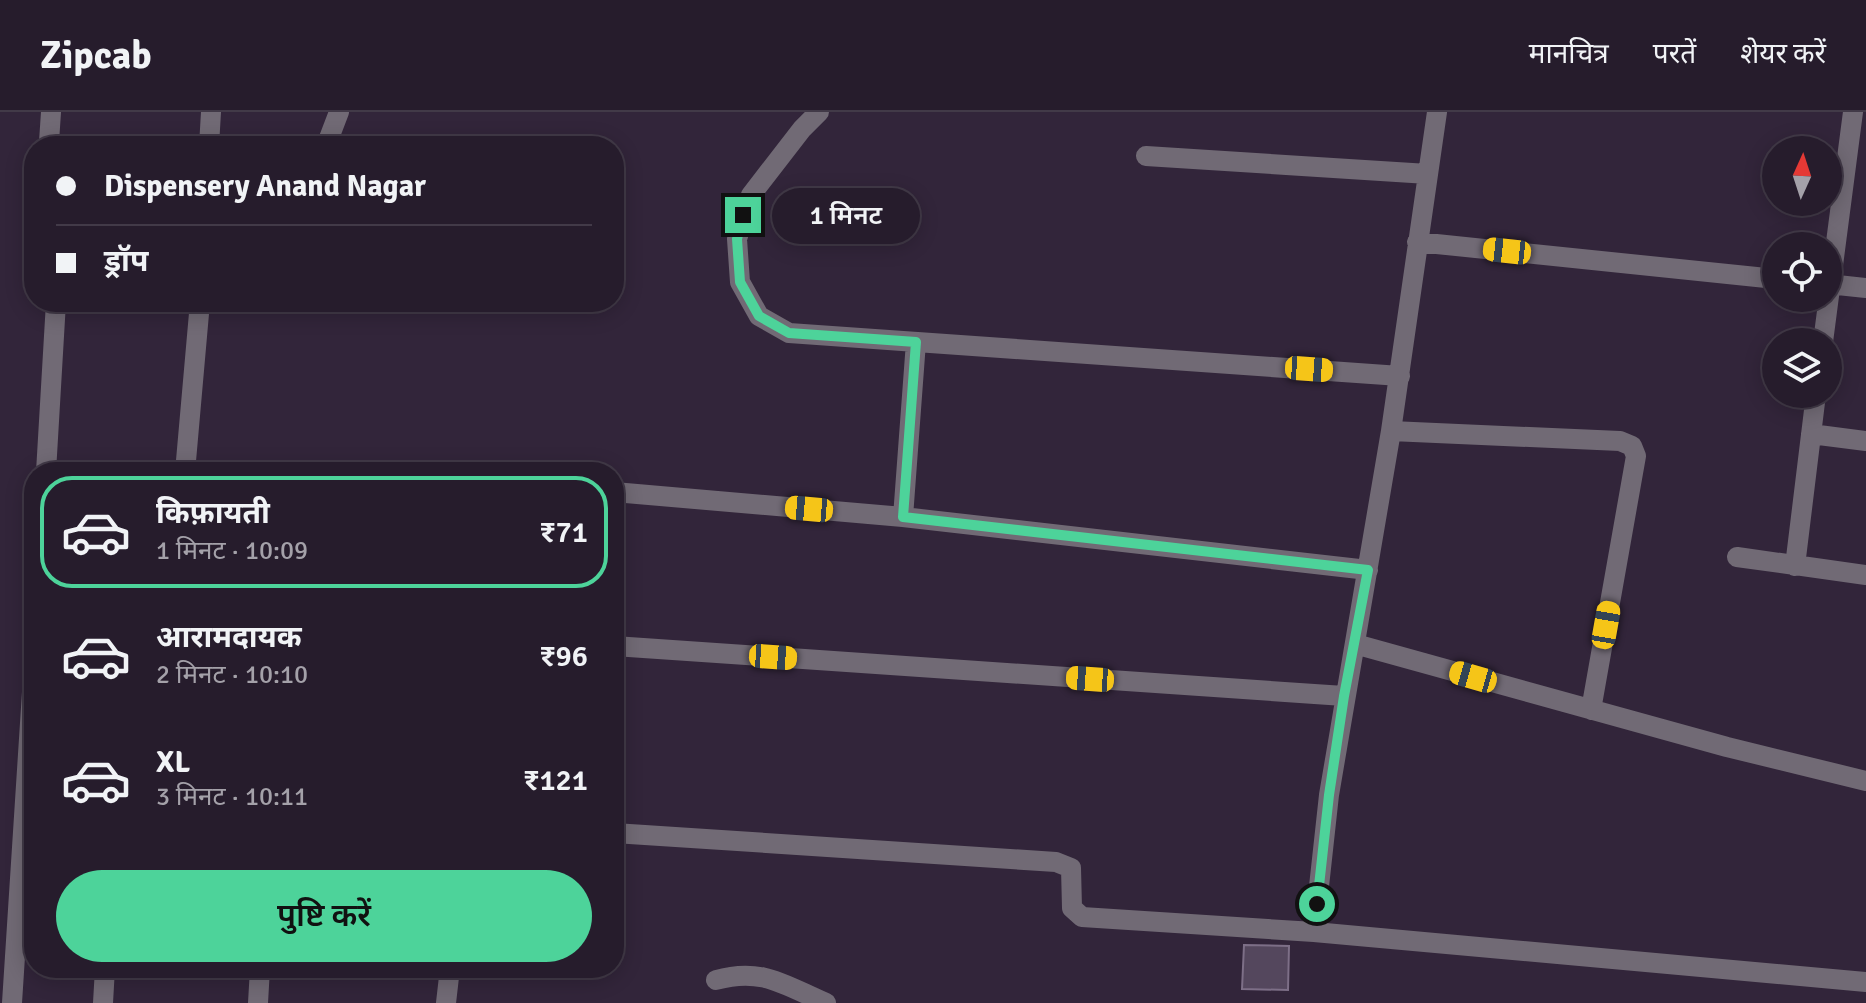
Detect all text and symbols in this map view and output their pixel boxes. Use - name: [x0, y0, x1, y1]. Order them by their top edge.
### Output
- text: Zipcab: [40, 32, 152, 79]
- text: मानचित्र: [1529, 37, 1609, 71]
- text: परतें: [1653, 37, 1696, 71]
- text: शेयर करें: [1740, 37, 1826, 71]
- north arrow: [1762, 136, 1842, 216]
- map controls: [1762, 136, 1842, 408]
- text: Dispensery Anand Nagar: [104, 168, 426, 205]
- callout: 1 मिनट: [771, 187, 919, 243]
- route end: [725, 197, 761, 233]
- text: 1 मिनट: [810, 200, 882, 232]
- button: locate: [1762, 232, 1842, 312]
- car: [1482, 237, 1532, 265]
- text: ड्रॉप: [104, 243, 148, 280]
- button: layers: [1762, 328, 1842, 408]
- car: [1284, 355, 1334, 383]
- text: किफ़ायती: [156, 495, 270, 532]
- car: [784, 495, 834, 523]
- icon: car: [60, 496, 132, 568]
- text: ₹71: [539, 514, 588, 551]
- text: 1 मिनट · 10:09: [156, 535, 308, 567]
- car: [1590, 599, 1622, 651]
- text: आरामदायक: [156, 619, 302, 656]
- icon: car: [60, 620, 132, 692]
- text: ₹96: [539, 638, 588, 675]
- car: [748, 643, 798, 671]
- text: 2 मिनट · 10:10: [156, 659, 308, 691]
- car: [1447, 659, 1499, 695]
- car: [1065, 665, 1115, 693]
- icon: car: [60, 744, 132, 816]
- text: XL: [156, 744, 190, 781]
- text: ₹121: [523, 762, 588, 799]
- text: 3 मिनट · 10:11: [156, 781, 308, 813]
- button: पुष्टि करें: [56, 870, 592, 962]
- route start: [1299, 886, 1335, 922]

